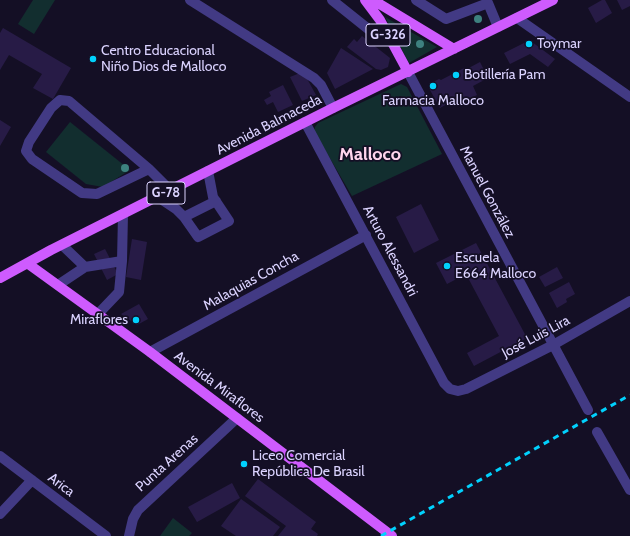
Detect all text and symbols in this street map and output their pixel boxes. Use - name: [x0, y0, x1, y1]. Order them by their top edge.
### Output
- road number: G-326: [366, 24, 410, 46]
- place label: Toymar: [537, 36, 581, 52]
- marker: Toymar: [524, 39, 534, 49]
- place label: Centro Educacional Niño Dios de Malloco: [101, 43, 226, 76]
- marker: Centro Educacional Niño Dios de Malloco: [88, 54, 98, 64]
- place label: Botillería Pam: [464, 67, 545, 83]
- marker: Botillería Pam: [451, 70, 461, 80]
- marker: Farmacia Malloco: [428, 81, 438, 91]
- street label: Avenida Balmaceda: [214, 91, 324, 159]
- place label: Farmacia Malloco: [382, 93, 484, 109]
- street label: Manuel González: [456, 143, 518, 241]
- district label: Malloco: [339, 144, 401, 166]
- road number: G-78: [147, 182, 185, 204]
- street label: Arturo Alessandri: [359, 203, 421, 299]
- street label: Malaquias Concha: [200, 248, 302, 314]
- place label: Escuela E664 Malloco: [455, 250, 536, 282]
- marker: Escuela E664 Malloco: [442, 261, 452, 271]
- place label: Miraflores: [70, 312, 128, 328]
- street label: José Luis Lira: [499, 312, 573, 362]
- marker: Miraflores: [131, 315, 141, 325]
- street label: Avenida Miraflores: [171, 348, 267, 426]
- street label: Punta Arenas: [132, 431, 202, 495]
- place label: Liceo Comercial República De Brasil: [252, 448, 365, 480]
- marker: Liceo Comercial República De Brasil: [239, 459, 249, 469]
- street label: Arica: [44, 470, 78, 500]

